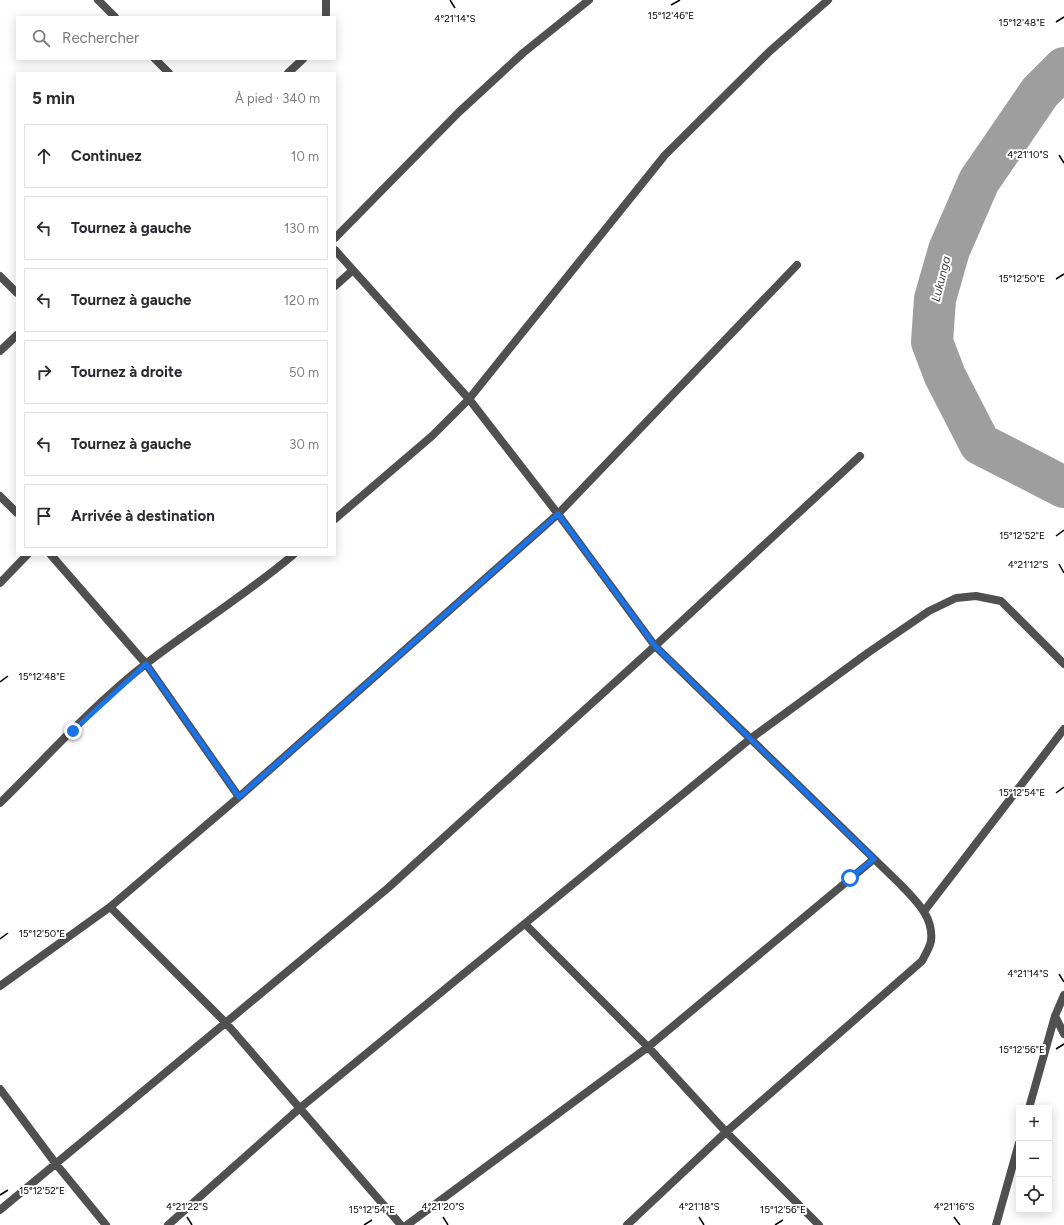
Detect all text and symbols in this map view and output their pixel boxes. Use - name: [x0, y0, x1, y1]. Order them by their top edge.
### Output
- text: 15°12'46"E: [648, 9, 694, 22]
- text: 4°21'14"S: [434, 12, 476, 25]
- search box: [16, 16, 336, 60]
- text: 15°12'48"E: [999, 16, 1045, 29]
- icon: search: [30, 27, 52, 49]
- text: Rechercher: [62, 29, 139, 47]
- text: 5 min: [32, 88, 75, 108]
- text: À pied · 340 m: [235, 91, 320, 106]
- icon: ahead: [33, 145, 55, 167]
- text: Continuez: [71, 147, 142, 165]
- text: 4°21'10"S: [1007, 148, 1049, 161]
- text: 10 m: [291, 149, 319, 164]
- icon: left: [33, 217, 55, 239]
- text: Tournez à gauche: [71, 219, 191, 237]
- text: 130 m: [284, 221, 319, 236]
- water label: Lukunga: [929, 255, 953, 303]
- text: 15°12'50"E: [999, 272, 1045, 285]
- icon: left: [33, 289, 55, 311]
- text: Tournez à gauche: [71, 291, 191, 309]
- text: 120 m: [284, 293, 319, 308]
- icon: right: [33, 361, 55, 383]
- text: Tournez à droite: [71, 363, 182, 381]
- text: 50 m: [289, 365, 319, 380]
- icon: left: [33, 433, 55, 455]
- text: Tournez à gauche: [71, 435, 191, 453]
- text: 30 m: [289, 437, 319, 452]
- icon: arrive: [33, 505, 55, 527]
- text: Arrivée à destination: [71, 507, 215, 525]
- text: 15°12'52"E: [999, 529, 1045, 542]
- text: 4°21'12"S: [1008, 558, 1048, 571]
- text: 15°12'48"E: [19, 670, 65, 683]
- route end: [64, 722, 82, 740]
- text: 15°12'54"E: [999, 786, 1045, 799]
- route start: [841, 869, 859, 887]
- text: 15°12'50"E: [19, 927, 65, 940]
- text: 4°21'14"S: [1007, 967, 1049, 980]
- text: 15°12'56"E: [999, 1043, 1045, 1056]
- map controls: [1016, 1105, 1052, 1213]
- button: +: [1016, 1105, 1052, 1141]
- button: −: [1016, 1141, 1052, 1177]
- button: locate: [1016, 1177, 1052, 1213]
- text: 15°12'52"E: [19, 1184, 65, 1197]
- text: 4°21'22"S: [166, 1200, 208, 1213]
- text: 4°21'20"S: [422, 1200, 464, 1213]
- text: 4°21'18"S: [678, 1200, 720, 1213]
- text: 4°21'16"S: [934, 1200, 974, 1213]
- text: 15°12'54"E: [349, 1203, 395, 1216]
- text: 15°12'56"E: [760, 1203, 806, 1216]

